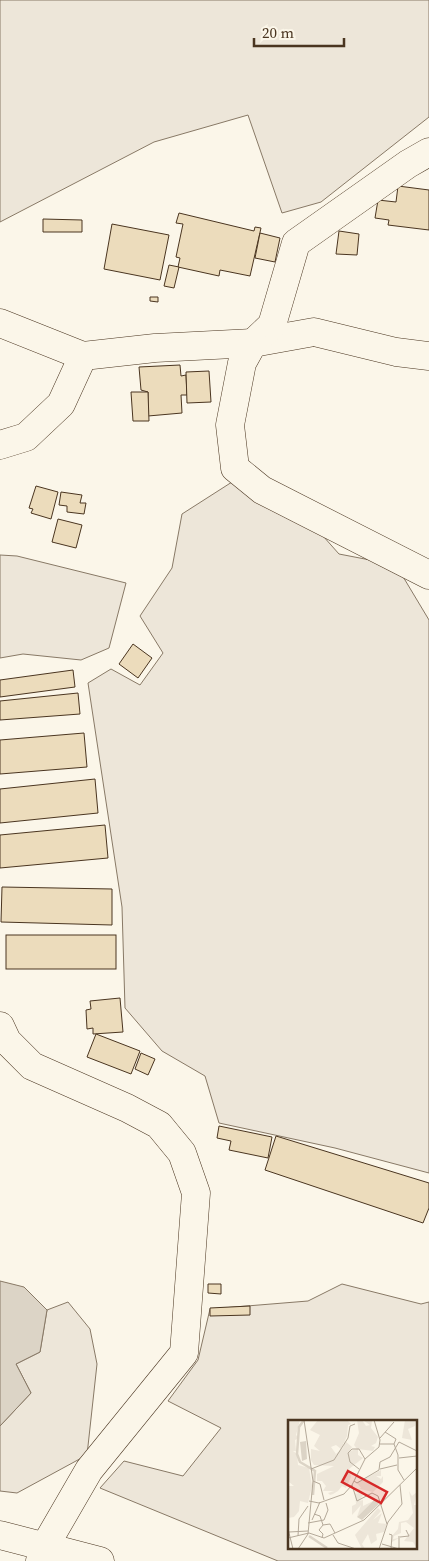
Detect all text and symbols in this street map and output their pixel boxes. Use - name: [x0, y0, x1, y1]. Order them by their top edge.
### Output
- scale bar: [254, 15, 344, 47]
- text: 20 m: [262, 22, 294, 43]
- inset map: [288, 1420, 416, 1548]

